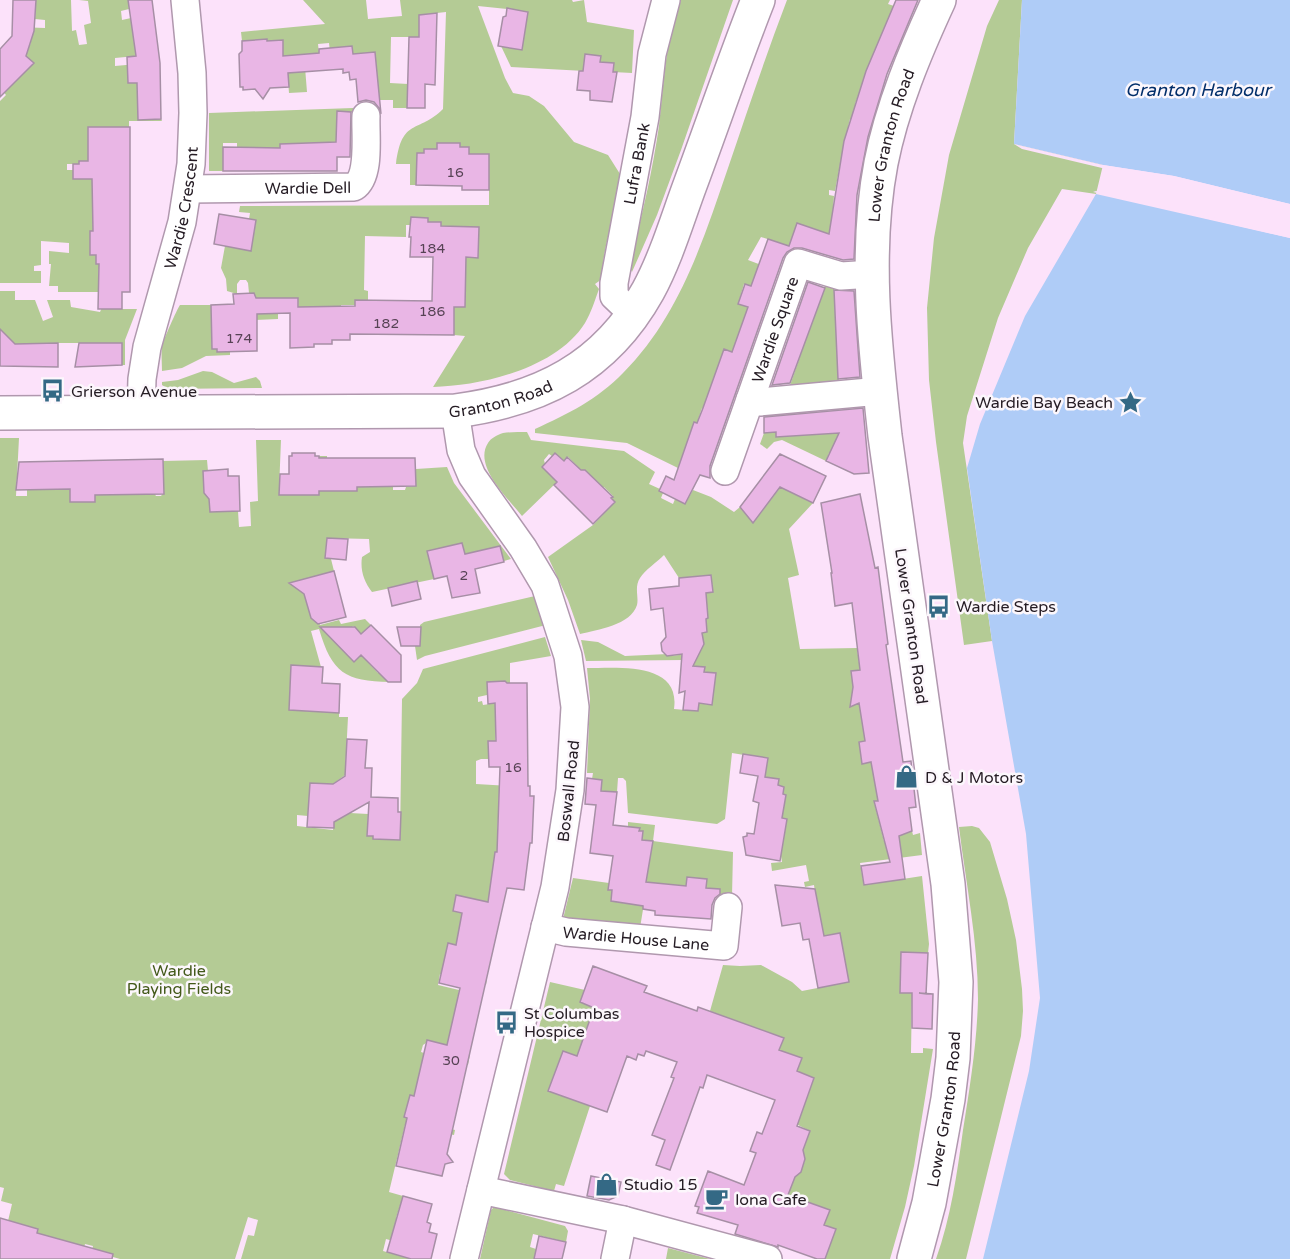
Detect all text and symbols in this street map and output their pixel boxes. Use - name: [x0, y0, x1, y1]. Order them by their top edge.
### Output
- street label: Lower Granton Road: [865, 66, 919, 223]
- water label: Granton Harbour: [1125, 79, 1273, 101]
- street label: Lufra Bank: [620, 121, 655, 206]
- street label: Wardie Crescent: [160, 146, 203, 272]
- house number: 16: [446, 164, 464, 181]
- street label: Wardie Dell: [265, 178, 351, 199]
- house number: 184: [419, 240, 445, 257]
- street label: Wardie Square: [748, 274, 804, 386]
- house number: 186: [419, 303, 445, 320]
- house number: 182: [373, 315, 399, 332]
- house number: 174: [226, 330, 252, 347]
- street label: Granton Road: [449, 376, 556, 422]
- bus stop icon: Grierson Avenue: [40, 378, 66, 404]
- place label: Grierson Avenue: [71, 382, 197, 402]
- place icon: Wardie Bay Beach: [1118, 389, 1144, 415]
- place label: Wardie Bay Beach: [975, 393, 1113, 413]
- street label: Lower Granton Road: [890, 547, 932, 705]
- house number: 2: [460, 567, 468, 584]
- bus stop icon: Wardie Steps: [925, 593, 951, 619]
- place label: Wardie Steps: [956, 597, 1056, 617]
- street label: Boswall Road: [554, 739, 584, 843]
- house number: 16: [504, 759, 522, 776]
- shop icon: D & J Motors: [894, 764, 920, 790]
- place label: D & J Motors: [925, 768, 1023, 788]
- street label: Wardie House Lane: [562, 923, 710, 956]
- park label: Wardie Playing Fields: [127, 961, 231, 999]
- place label: St Columbas Hospice: [524, 1004, 620, 1042]
- bus stop icon: St Columbas Hospice: [493, 1009, 519, 1035]
- street label: Lower Granton Road: [923, 1031, 965, 1189]
- house number: 30: [442, 1052, 460, 1069]
- shop icon: Studio 15: [593, 1171, 619, 1197]
- place label: Studio 15: [624, 1175, 697, 1195]
- cafe icon: Iona Cafe: [704, 1186, 730, 1212]
- place label: Iona Cafe: [735, 1190, 807, 1210]

